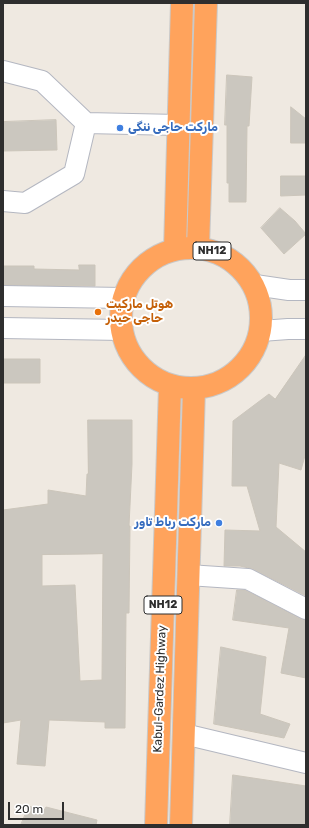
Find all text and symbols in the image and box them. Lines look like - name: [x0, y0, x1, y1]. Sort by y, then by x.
- place label: مارکت حاجی ننگی: [128, 121, 218, 135]
- marker: مارکت حاجی ننگی: [115, 123, 125, 133]
- road number: NH12: [193, 242, 231, 260]
- place label: هوتل مارکیت حاجی حیدر: [106, 298, 173, 326]
- marker: هوتل مارکیت حاجی حیدر: [93, 307, 103, 317]
- place label: مارکت رباط تاور: [135, 516, 211, 530]
- marker: مارکت رباط تاور: [214, 518, 224, 528]
- road number: NH12: [144, 596, 182, 614]
- street label: Kabul-Gardez Highway: [151, 625, 169, 753]
- scale bar: [10, 794, 66, 820]
- text: 20 m: [15, 802, 43, 816]

